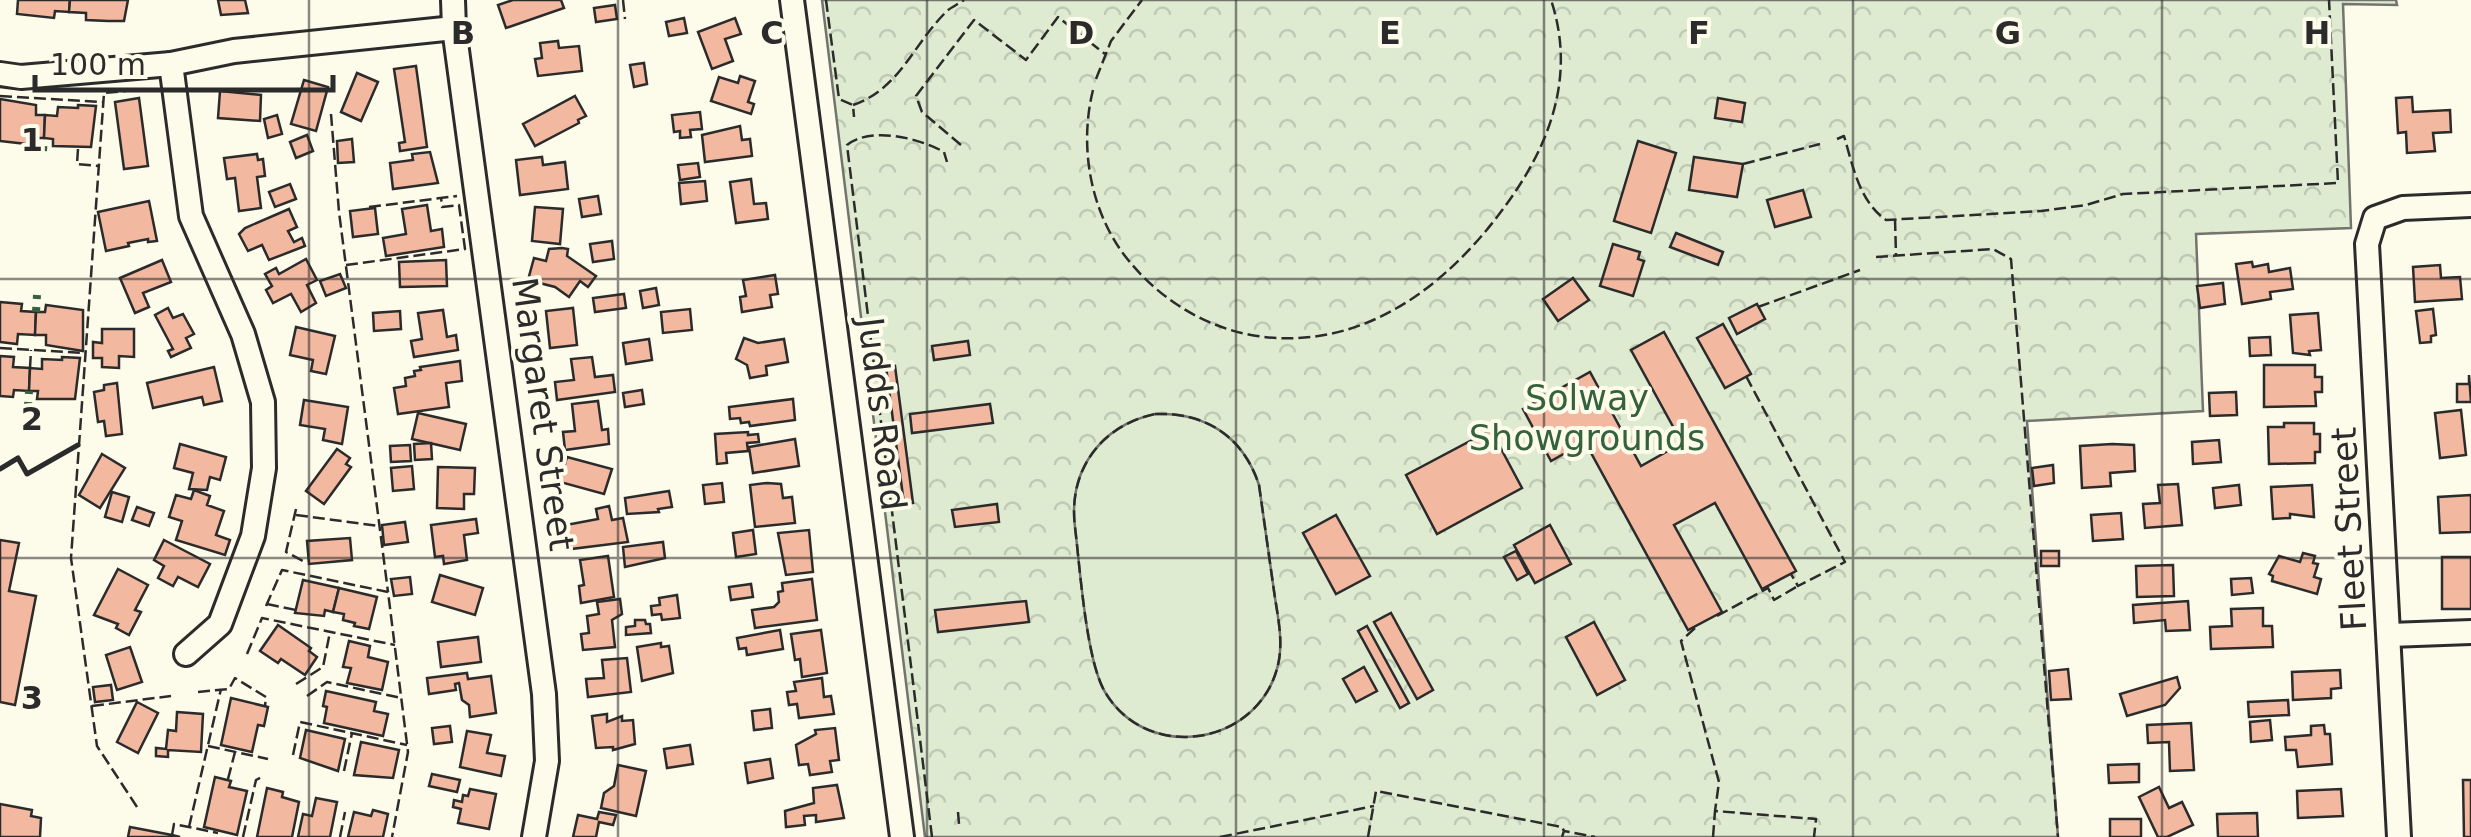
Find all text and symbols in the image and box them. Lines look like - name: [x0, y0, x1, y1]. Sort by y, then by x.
- text: B: [451, 14, 475, 52]
- text: C: [760, 14, 784, 52]
- text: D: [1068, 14, 1094, 52]
- text: E: [1379, 14, 1401, 52]
- text: F: [1688, 14, 1710, 52]
- text: G: [1995, 14, 2021, 52]
- text: H: [2304, 14, 2330, 52]
- scale bar: [35, 30, 332, 92]
- text: 100 m: [50, 47, 146, 82]
- text: 1: [21, 121, 43, 159]
- street label: Margaret Street: [504, 275, 582, 553]
- street label: Judds Road: [850, 313, 914, 513]
- park label: Solway Showgrounds: [1469, 378, 1705, 458]
- text: 2: [21, 400, 43, 438]
- street label: Fleet Street: [2324, 426, 2374, 632]
- text: 3: [21, 679, 43, 717]

